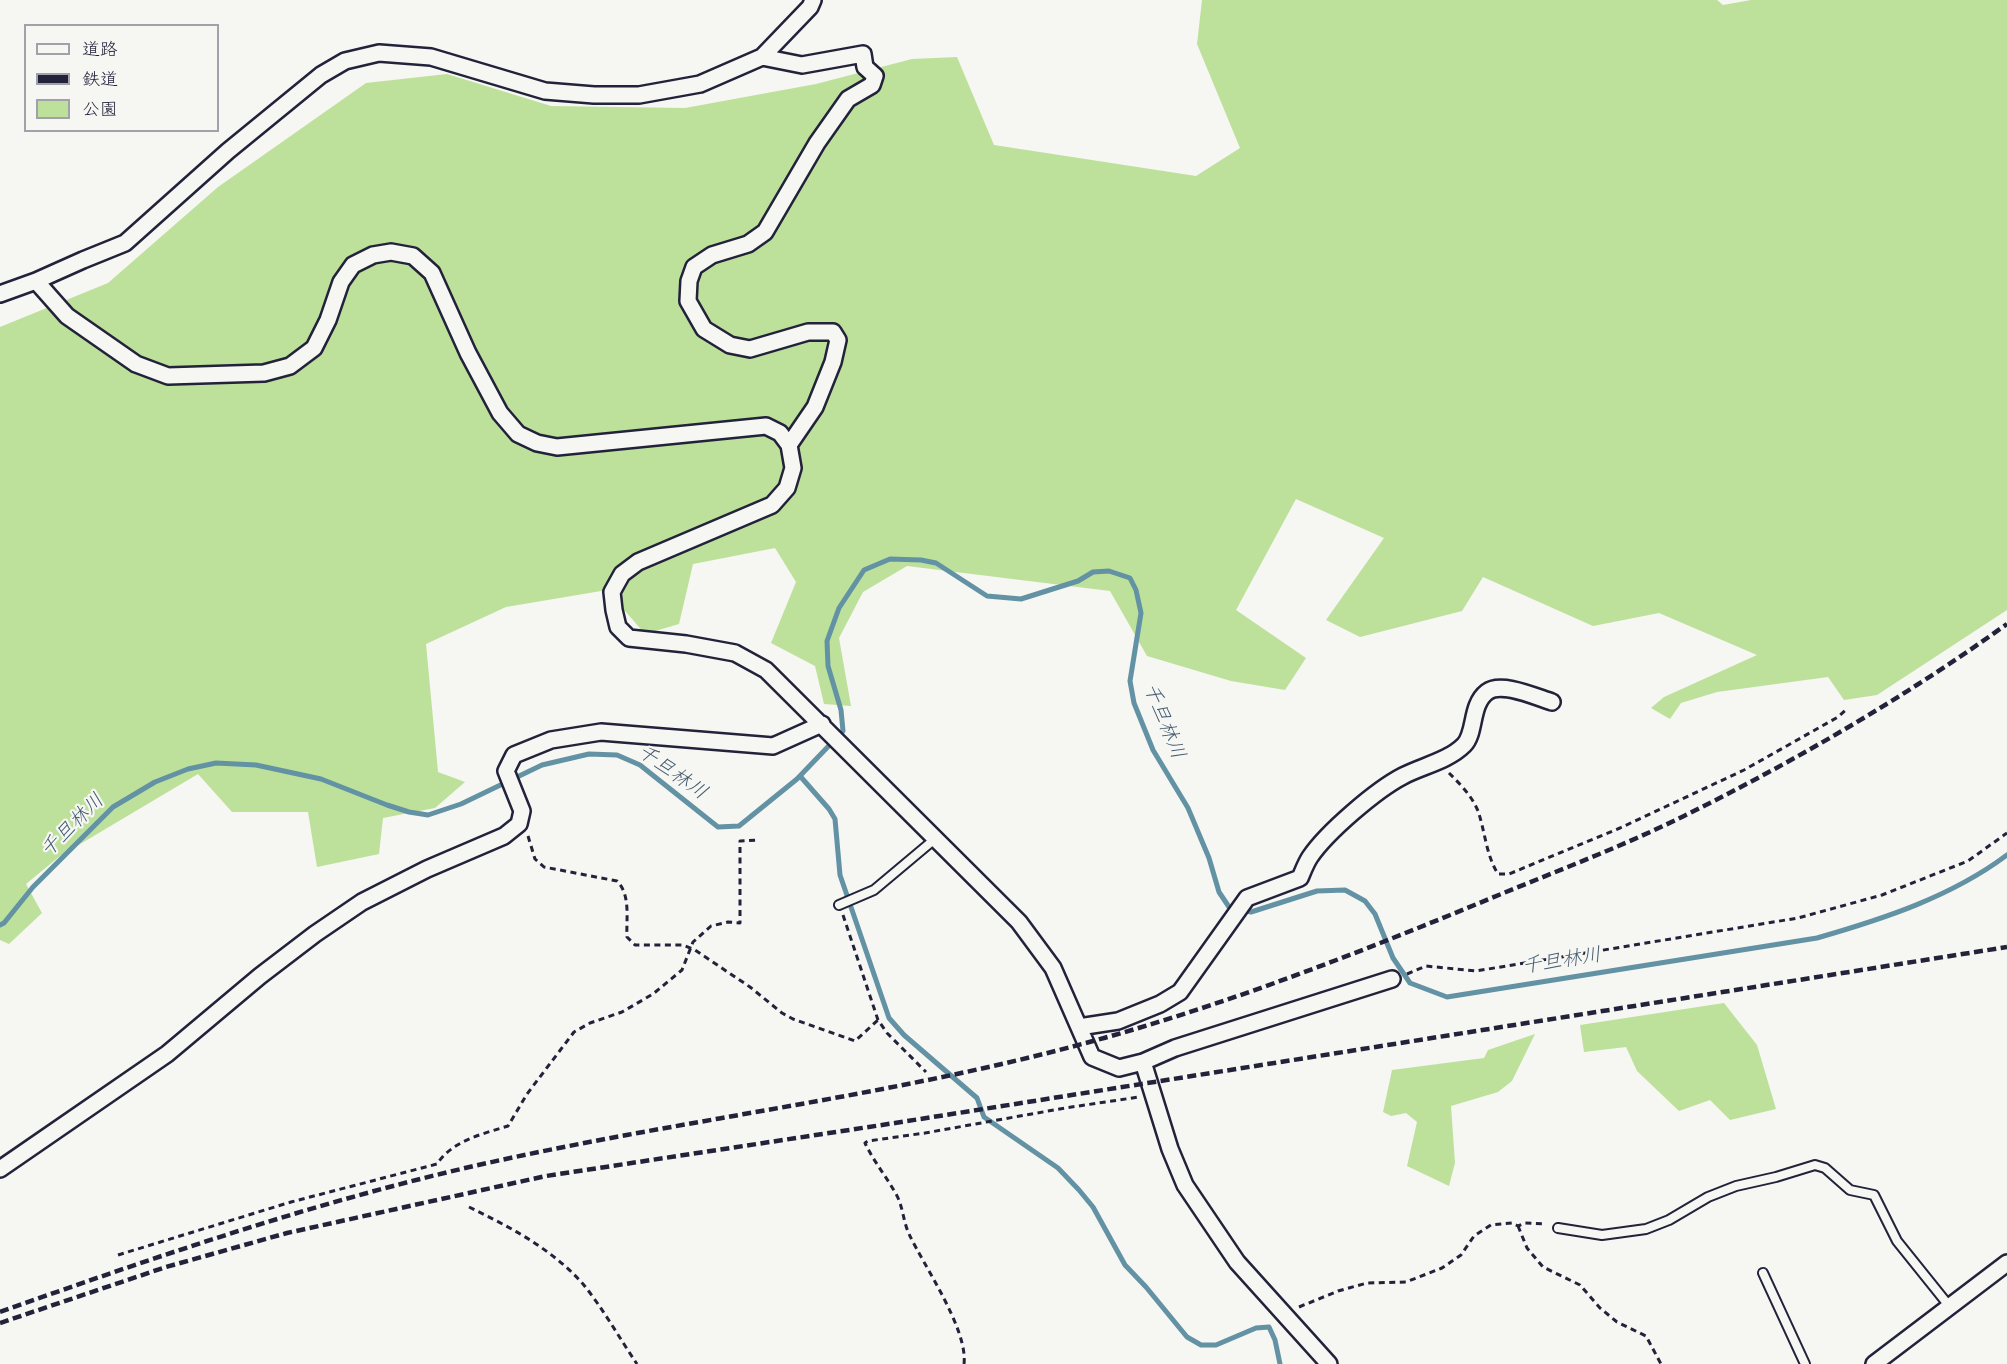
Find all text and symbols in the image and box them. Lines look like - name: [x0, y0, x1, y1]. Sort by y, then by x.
- legend: [24, 24, 219, 132]
- text: 道路: [82, 36, 118, 65]
- text: 鉄道: [82, 66, 118, 95]
- text: 公園: [82, 96, 118, 125]
- water label: 千旦林川: [1136, 680, 1188, 764]
- water label: 千旦林川: [631, 741, 711, 807]
- water label: 千旦林川: [37, 790, 111, 864]
- water label: 千旦林川: [1521, 945, 1603, 981]

